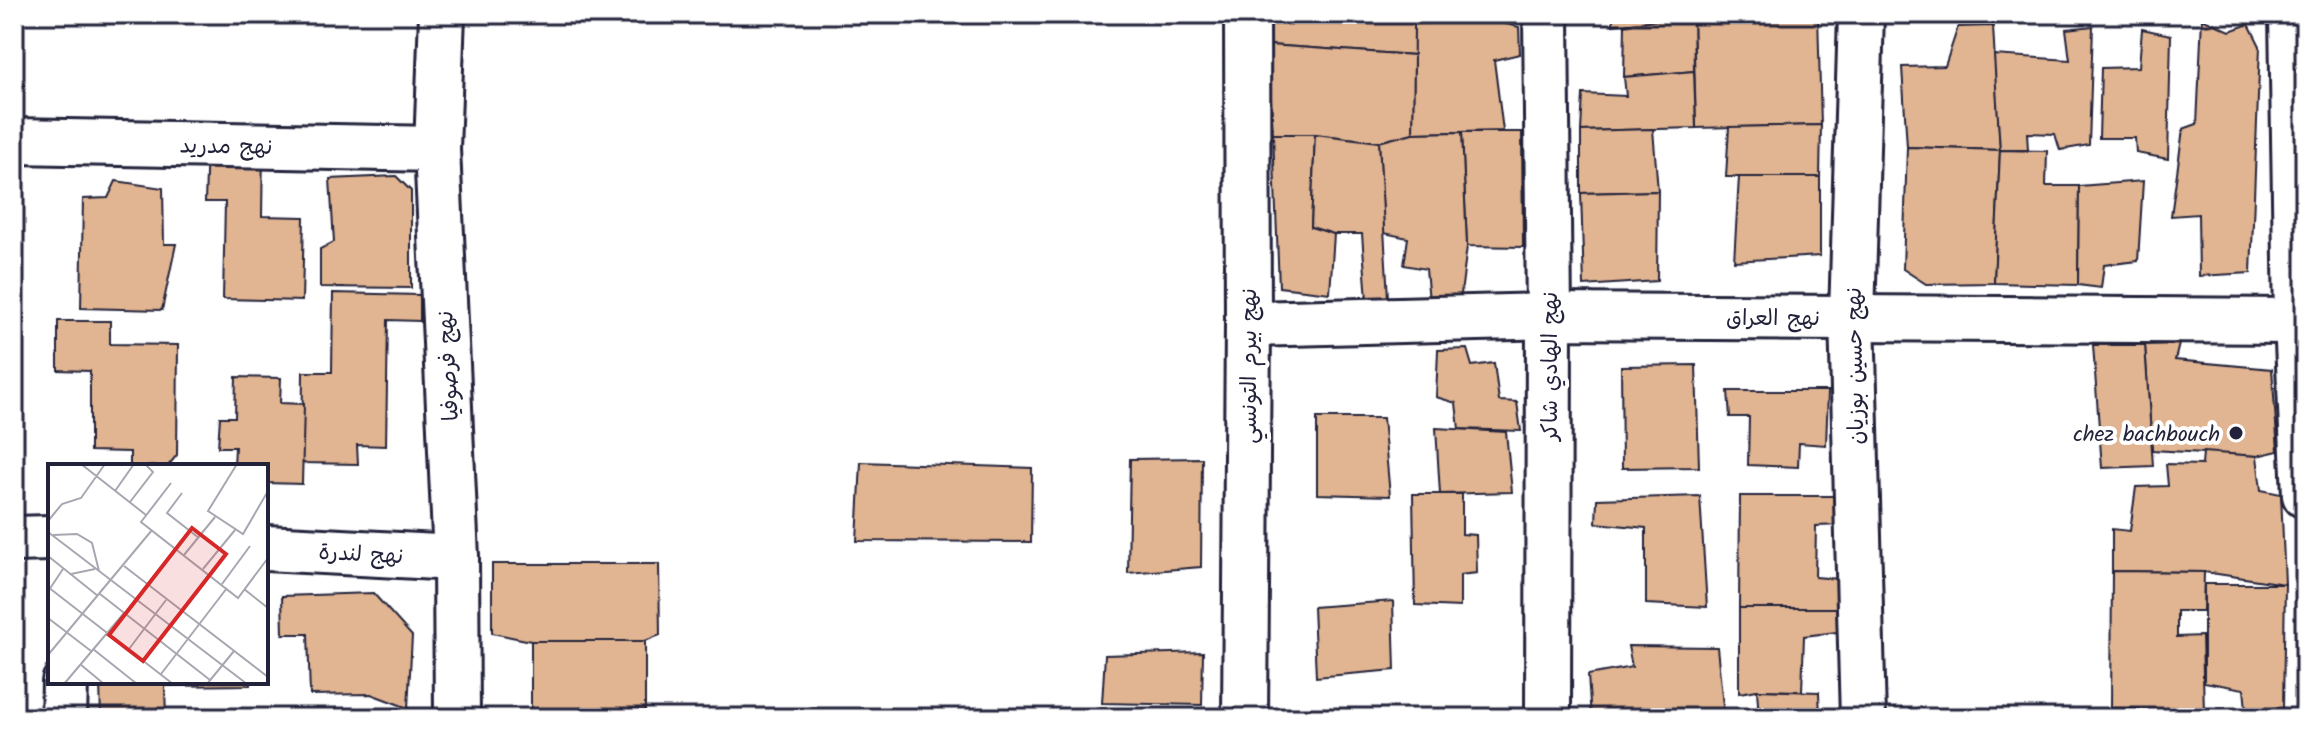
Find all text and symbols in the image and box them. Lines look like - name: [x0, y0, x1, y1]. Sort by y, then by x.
- street label: نهج مدريد: [179, 129, 273, 166]
- street label: نهج حسين بوزيان: [1838, 287, 1875, 445]
- street label: نهج بيرم التونسي: [1233, 288, 1268, 444]
- street label: نهج الهادي شاكر: [1534, 292, 1569, 442]
- street label: نهج العراق: [1726, 302, 1820, 337]
- street label: نهج فرصوفيا: [429, 310, 470, 422]
- place label: chez bachbouch: [2073, 418, 2220, 453]
- marker: chez bachbouch: [2227, 424, 2245, 442]
- inset map: [48, 464, 268, 684]
- street label: نهج لندرة: [318, 536, 404, 575]

